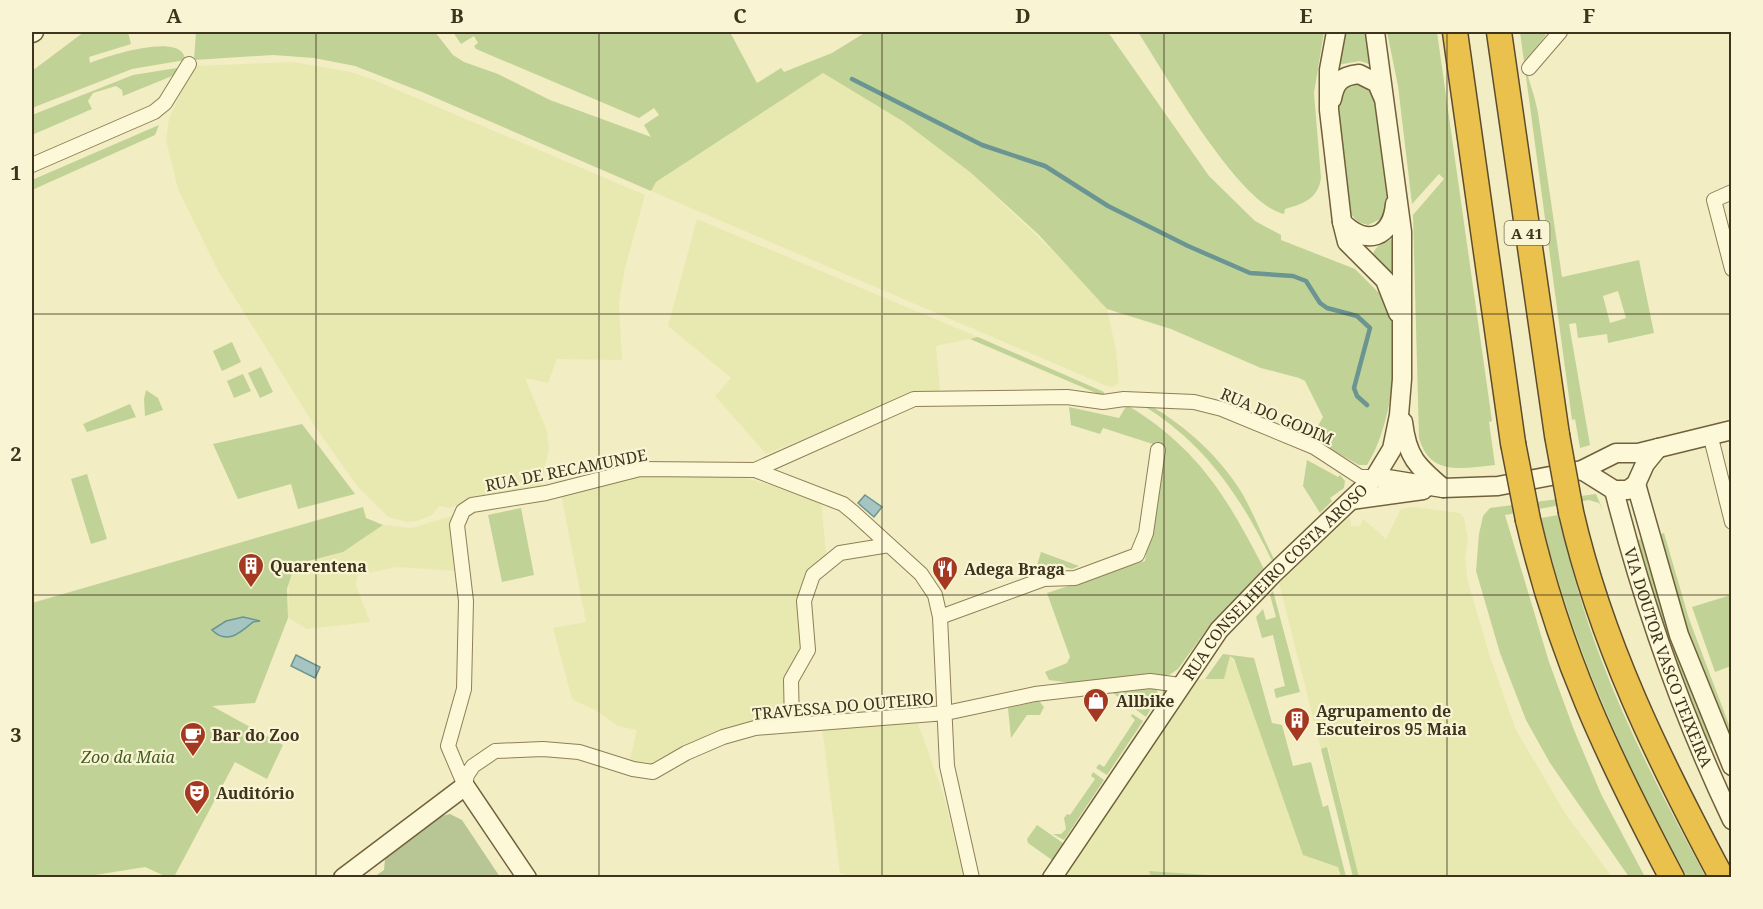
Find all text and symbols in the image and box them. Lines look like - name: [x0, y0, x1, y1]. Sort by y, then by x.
- text: A: [166, 2, 182, 29]
- text: B: [450, 2, 464, 29]
- text: C: [733, 2, 747, 29]
- text: D: [1015, 2, 1031, 29]
- text: E: [1299, 2, 1313, 29]
- text: F: [1583, 2, 1595, 29]
- text: 1: [10, 159, 22, 186]
- road number: A 41: [1504, 221, 1550, 245]
- street label: RUA DO GODIM: [1217, 382, 1337, 450]
- text: 2: [10, 440, 22, 467]
- street label: RUA DE RECAMUNDE: [483, 443, 649, 496]
- street label: RUA CONSELHEIRO COSTA AROSO: [1177, 479, 1372, 685]
- street label: VIA DOUTOR VASCO TEIXEIRA: [1619, 545, 1718, 771]
- building icon: Quarentena: [236, 551, 266, 589]
- restaurant icon: Adega Braga: [930, 554, 960, 592]
- place label: Quarentena: [270, 555, 367, 577]
- place label: Adega Braga: [964, 558, 1065, 580]
- shop icon: Allbike: [1081, 686, 1111, 724]
- street label: TRAVESSA DO OUTEIRO: [751, 687, 935, 725]
- place label: Allbike: [1116, 690, 1174, 712]
- place label: Agrupamento de Escuteiros 95 Maia: [1316, 700, 1467, 740]
- building icon: Agrupamento de Escuteiros 95 Maia: [1282, 705, 1312, 743]
- cafe icon: Bar do Zoo: [178, 720, 208, 758]
- text: 3: [10, 721, 22, 748]
- place label: Bar do Zoo: [212, 724, 300, 746]
- park label: Zoo da Maia: [80, 746, 175, 768]
- theatre icon: Auditório: [182, 778, 212, 816]
- place label: Auditório: [216, 782, 295, 804]

